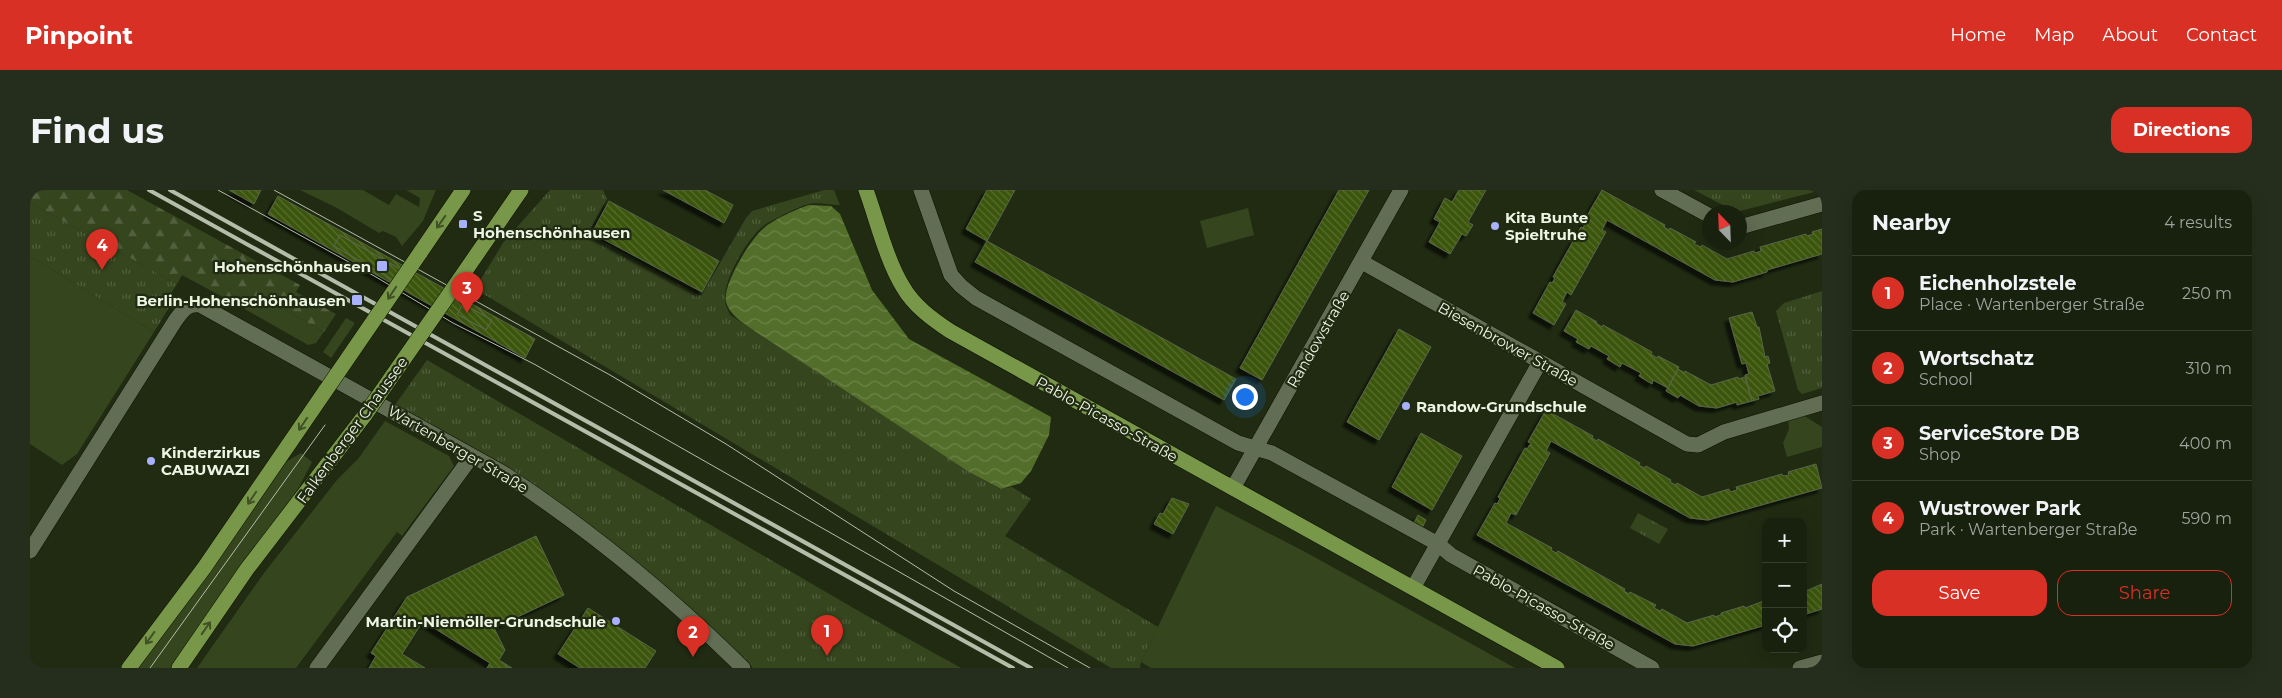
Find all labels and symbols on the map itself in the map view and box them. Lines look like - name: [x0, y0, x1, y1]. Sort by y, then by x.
- north arrow: [1702, 205, 1747, 250]
- place label: S Hohenschönhausen: [473, 206, 630, 242]
- place label: Kita Bunte Spieltruhe: [1505, 208, 1588, 244]
- one-way arrow: [436, 214, 446, 228]
- marker: S Hohenschönhausen: [457, 218, 469, 230]
- marker: Kita Bunte Spieltruhe: [1489, 220, 1501, 232]
- pin: 4: [86, 229, 118, 270]
- place label: Hohenschönhausen: [214, 257, 371, 276]
- marker: Hohenschönhausen: [375, 259, 389, 273]
- pin: 3: [451, 272, 483, 313]
- one-way arrow: [387, 286, 397, 300]
- street label: Randowstraße: [1283, 287, 1353, 391]
- place label: Berlin-Hohenschönhausen: [136, 291, 346, 310]
- marker: Berlin-Hohenschönhausen: [350, 293, 364, 307]
- street label: Biesenbrower Straße: [1435, 298, 1581, 390]
- street label: Falkenberger Chaussee: [292, 353, 412, 507]
- street label: Pablo-Picasso-Straße: [1033, 372, 1181, 466]
- your location: [1232, 384, 1258, 410]
- place label: Randow-Grundschule: [1416, 397, 1587, 416]
- marker: Randow-Grundschule: [1400, 400, 1412, 412]
- street label: Wartenberger Straße: [384, 401, 532, 497]
- one-way arrow: [298, 417, 308, 431]
- place label: Kinderzirkus CABUWAZI: [161, 443, 260, 479]
- marker: Kinderzirkus CABUWAZI: [145, 455, 157, 467]
- one-way arrow: [247, 491, 257, 505]
- street label: Pablo-Picasso-Straße: [1470, 560, 1618, 654]
- place label: Martin-Niemöller-Grundschule: [366, 612, 606, 631]
- marker: Martin-Niemöller-Grundschule: [610, 615, 622, 627]
- pin: 1: [811, 615, 843, 656]
- pin: 2: [677, 616, 709, 657]
- one-way arrow: [201, 621, 212, 635]
- one-way arrow: [145, 631, 155, 645]

